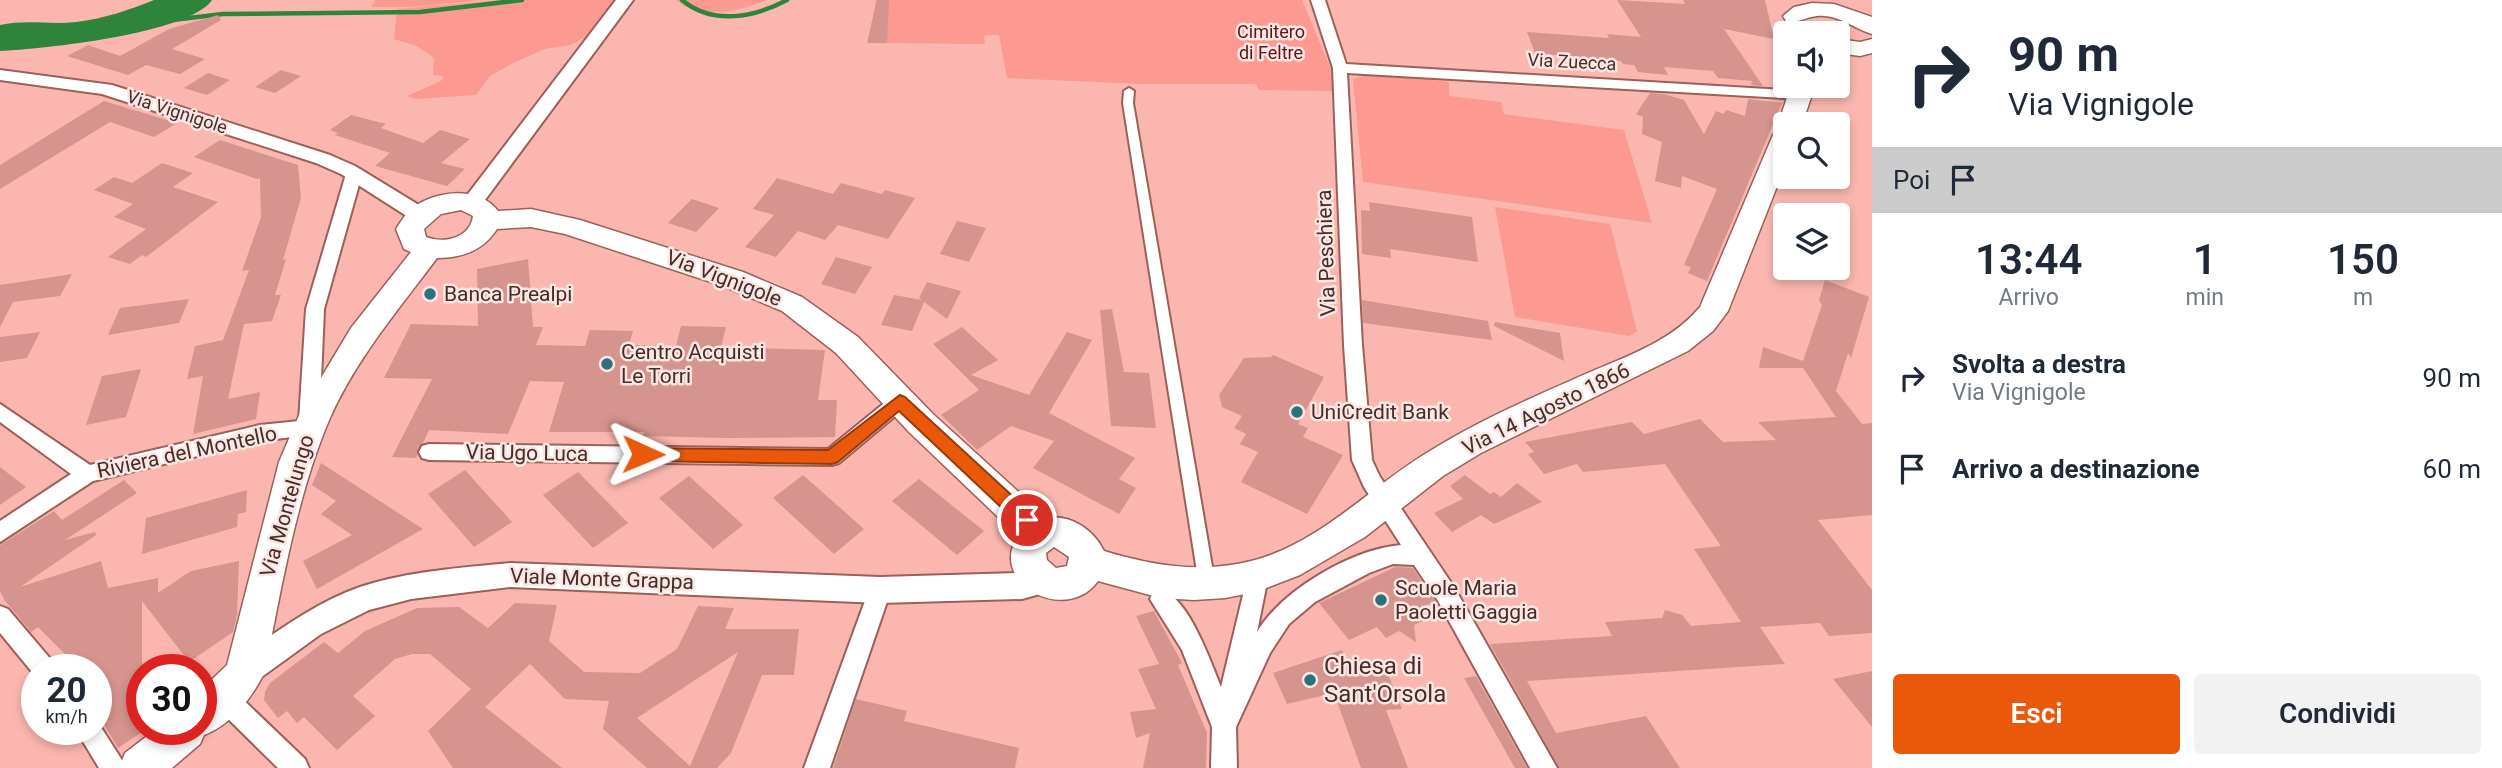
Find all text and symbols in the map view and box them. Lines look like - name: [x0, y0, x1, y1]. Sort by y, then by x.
- park label: Cimitero di Feltre: [1237, 21, 1305, 63]
- map controls: [1773, 21, 1850, 280]
- button: sound: [1773, 21, 1850, 98]
- text: 90 m: [2008, 26, 2119, 83]
- icon: right: [1893, 28, 1984, 119]
- street label: Via Zuecca: [1527, 49, 1617, 74]
- street label: Via Vignigole: [124, 85, 230, 138]
- text: Via Vignigole: [2008, 85, 2194, 123]
- button: search: [1773, 112, 1850, 189]
- icon: arrive: [1944, 161, 1982, 199]
- text: Poi: [1893, 165, 1930, 195]
- street label: Via Peschiera: [1312, 189, 1340, 317]
- button: layers: [1773, 203, 1850, 280]
- text: 13:44: [1975, 235, 2082, 284]
- text: 1: [2193, 235, 2217, 284]
- text: 150: [2327, 235, 2399, 284]
- street label: Via Vignigole: [663, 245, 785, 311]
- place label: Banca Prealpi: [444, 282, 572, 306]
- text: Arrivo: [1999, 284, 2059, 311]
- text: min: [2185, 284, 2224, 311]
- text: m: [2353, 284, 2373, 311]
- marker: Banca Prealpi: [422, 286, 438, 302]
- place label: Centro Acquisti Le Torri: [621, 340, 765, 388]
- text: Svolta a destra: [1952, 349, 2126, 379]
- marker: Centro Acquisti Le Torri: [599, 356, 615, 372]
- street label: Via 14 Agosto 1866: [1458, 358, 1634, 460]
- icon: right: [1893, 359, 1931, 397]
- text: 90 m: [2423, 363, 2481, 393]
- text: Via Vignigole: [1952, 379, 2086, 406]
- place label: UniCredit Bank: [1311, 400, 1449, 424]
- marker: UniCredit Bank: [1289, 404, 1305, 420]
- position arrow: [606, 417, 680, 491]
- street label: Riviera del Montello: [95, 421, 279, 483]
- street label: Via Montelungo: [255, 432, 319, 580]
- street label: Via Ugo Luca: [466, 440, 588, 466]
- icon: arrive: [1893, 450, 1931, 488]
- text: Arrivo a destinazione: [1952, 454, 2199, 484]
- text: 60 m: [2423, 454, 2481, 484]
- pin: [997, 490, 1057, 550]
- icon: arrive: [1008, 501, 1046, 539]
- street label: Viale Monte Grappa: [510, 564, 694, 594]
- place label: Scuole Maria Paoletti Gaggia: [1395, 576, 1538, 624]
- marker: Scuole Maria Paoletti Gaggia: [1373, 592, 1389, 608]
- place label: Chiesa di Sant'Orsola: [1324, 652, 1446, 708]
- speed limit sign: 30: [126, 654, 217, 745]
- text: 20: [46, 670, 87, 711]
- marker: Chiesa di Sant'Orsola: [1302, 672, 1318, 688]
- button: Esci: [1893, 674, 2180, 754]
- button: Condividi: [2194, 674, 2481, 754]
- text: km/h: [45, 706, 88, 727]

